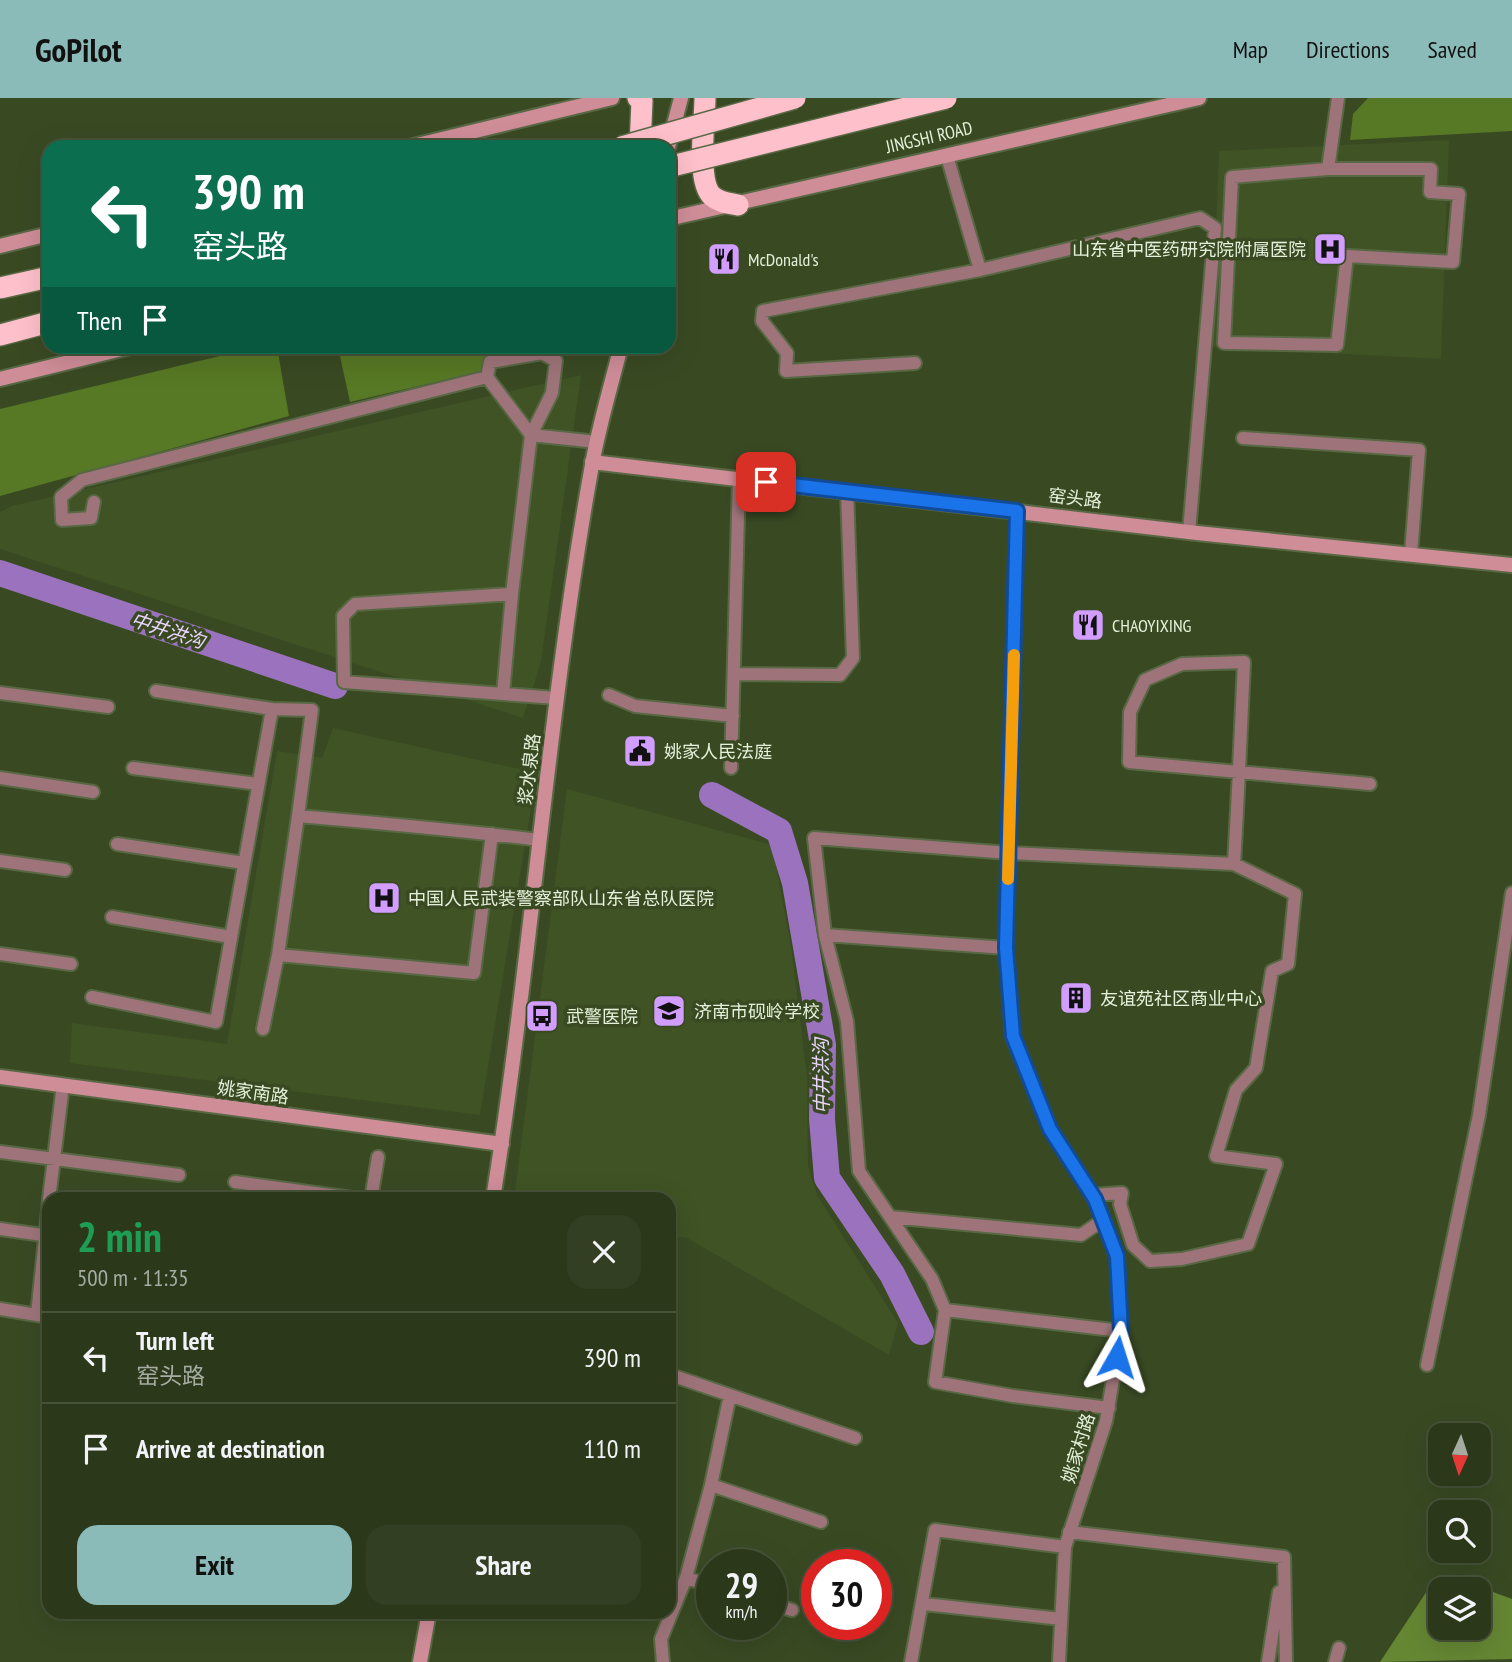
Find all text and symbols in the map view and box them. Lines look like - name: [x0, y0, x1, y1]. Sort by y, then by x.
- text: GoPilot: [35, 28, 122, 71]
- text: Map: [1233, 34, 1268, 65]
- text: Directions: [1306, 34, 1390, 65]
- text: Saved: [1428, 34, 1477, 65]
- street label: JINGSHI ROAD: [883, 116, 974, 158]
- text: 390 m: [192, 159, 305, 223]
- icon: left: [77, 168, 168, 259]
- text: 窑头路: [192, 225, 288, 267]
- hospital icon: 山东省中医药研究院附属医院: [1311, 230, 1349, 268]
- place label: 山东省中医药研究院附属医院: [1072, 238, 1306, 261]
- restaurant icon: McDonald's: [705, 240, 743, 278]
- place label: McDonald's: [748, 248, 819, 271]
- icon: arrive: [136, 301, 174, 339]
- text: Then: [77, 304, 122, 337]
- pin: [736, 452, 796, 512]
- icon: arrive: [747, 463, 785, 501]
- street label: 窑头路: [1047, 483, 1103, 513]
- restaurant icon: CHAOYIXING: [1069, 606, 1107, 644]
- water label: 中井洪沟: [128, 607, 210, 654]
- place label: CHAOYIXING: [1112, 614, 1192, 637]
- street label: 浆水泉路: [513, 732, 545, 806]
- public building icon: 姚家人民法庭: [621, 732, 659, 770]
- place label: 姚家人民法庭: [664, 740, 772, 763]
- hospital icon: 中国人民武装警察部队山东省总队医院: [365, 879, 403, 917]
- place label: 中国人民武装警察部队山东省总队医院: [408, 887, 714, 910]
- building icon: 友谊苑社区商业中心: [1057, 979, 1095, 1017]
- place label: 友谊苑社区商业中心: [1100, 987, 1262, 1010]
- school or university icon: 济南市砚岭学校: [650, 992, 688, 1030]
- bus stop icon: 武警医院: [523, 997, 561, 1035]
- place label: 济南市砚岭学校: [694, 1000, 820, 1023]
- place label: 武警医院: [566, 1005, 638, 1028]
- water label: 中井洪沟: [808, 1036, 834, 1114]
- street label: 姚家南路: [216, 1076, 290, 1108]
- text: 2 min: [77, 1209, 162, 1264]
- button: close: [567, 1215, 641, 1289]
- text: 500 m · 11:35: [77, 1263, 189, 1292]
- position arrow: [1080, 1320, 1154, 1394]
- text: Turn left: [136, 1324, 214, 1357]
- icon: left: [77, 1339, 115, 1377]
- text: 390 m: [583, 1341, 641, 1374]
- text: 窑头路: [136, 1361, 205, 1390]
- street label: 姚家村路: [1056, 1410, 1100, 1486]
- north arrow: [1428, 1423, 1491, 1486]
- map controls: [1428, 1423, 1491, 1640]
- icon: arrive: [77, 1430, 115, 1468]
- text: Arrive at destination: [136, 1432, 325, 1465]
- text: 110 m: [583, 1432, 641, 1465]
- button: search: [1428, 1500, 1491, 1563]
- button: Exit: [77, 1525, 352, 1605]
- button: Share: [366, 1525, 641, 1605]
- speed limit sign: 30: [801, 1549, 892, 1640]
- text: 29: [725, 1562, 758, 1608]
- button: layers: [1428, 1577, 1491, 1640]
- text: km/h: [726, 1600, 757, 1623]

